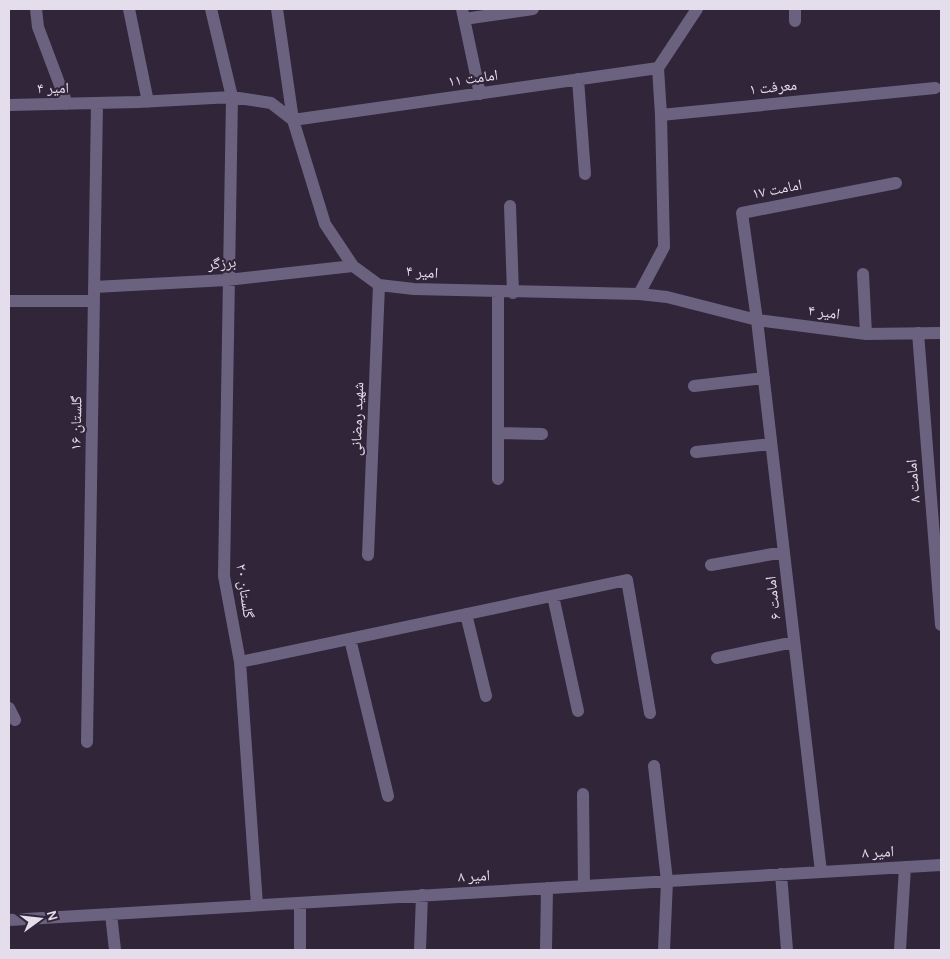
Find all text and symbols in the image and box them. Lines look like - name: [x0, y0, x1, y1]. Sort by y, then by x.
- street label: امامت ۱۱: [447, 66, 499, 90]
- street label: معرفت ۱: [748, 76, 798, 98]
- street label: امیر ۴: [37, 79, 69, 97]
- street label: امامت ۱۷: [751, 175, 803, 203]
- street label: برزگر: [206, 253, 237, 273]
- street label: امیر ۴: [405, 262, 439, 282]
- street label: امیر ۴: [807, 301, 841, 323]
- street label: شهید رمضانی: [347, 381, 368, 456]
- street label: گلستان ۱۶: [67, 395, 86, 451]
- street label: امامت ۸: [902, 458, 924, 504]
- street label: گلستان ۲۰: [231, 563, 258, 620]
- street label: امامت ۶: [761, 575, 785, 621]
- street label: امیر ۸: [861, 842, 895, 862]
- street label: امیر ۸: [457, 866, 491, 886]
- north arrow: [15, 894, 65, 944]
- text: N: [43, 909, 62, 923]

